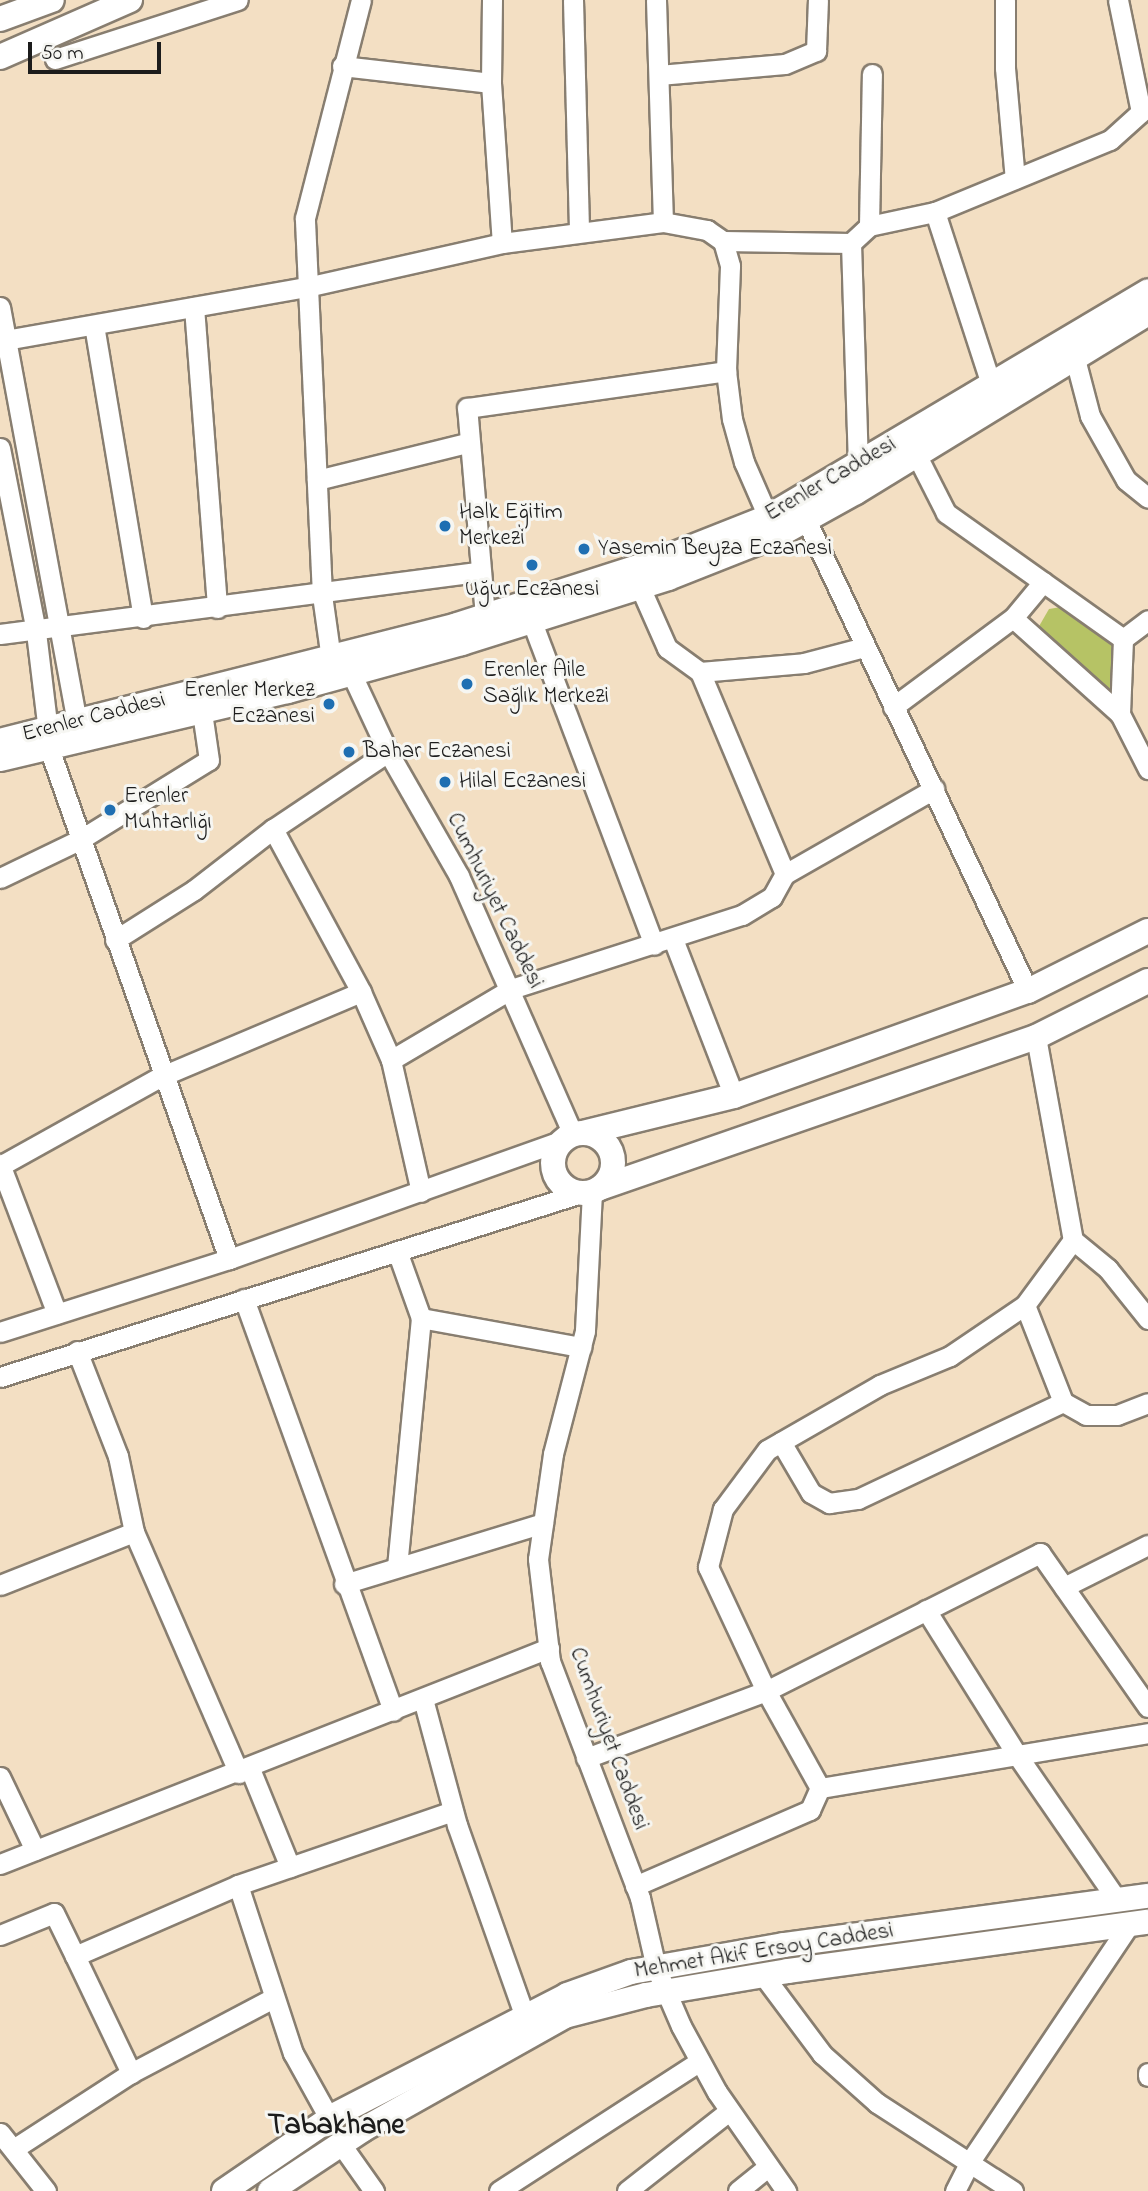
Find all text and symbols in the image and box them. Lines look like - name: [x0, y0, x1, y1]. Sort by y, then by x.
- scale bar: [32, 28, 164, 72]
- text: 50 m: [41, 39, 84, 69]
- street label: Erenler Caddesi: [761, 431, 901, 529]
- place label: Halk Eğitim Merkezi: [459, 499, 563, 553]
- marker: Halk Eğitim Merkezi: [437, 518, 453, 534]
- place label: Yasemin Beyza Eczanesi: [598, 535, 832, 563]
- marker: Yasemin Beyza Eczanesi: [576, 541, 592, 557]
- marker: Uğur Eczanesi: [524, 557, 540, 573]
- place label: Uğur Eczanesi: [465, 576, 599, 604]
- place label: Erenler Aile Sağlık Merkezi: [483, 657, 609, 711]
- marker: Erenler Aile Sağlık Merkezi: [457, 674, 477, 694]
- place label: Erenler Merkez Eczanesi: [184, 677, 315, 731]
- street label: Erenler Caddesi: [19, 687, 169, 749]
- marker: Erenler Merkez Eczanesi: [321, 696, 337, 712]
- place label: Bahar Eczanesi: [363, 738, 511, 766]
- marker: Bahar Eczanesi: [341, 744, 357, 760]
- place label: Hilal Eczanesi: [459, 768, 586, 796]
- marker: Hilal Eczanesi: [437, 774, 453, 790]
- place label: Erenler Muhtarlığı: [124, 783, 212, 837]
- marker: Erenler Muhtarlığı: [102, 802, 118, 818]
- street label: Cumhuriyet Caddesi: [439, 808, 549, 994]
- street label: Cumhuriyet Caddesi: [562, 1644, 654, 1834]
- street label: Mehmet Akif Ersoy Caddesi: [632, 1918, 896, 1986]
- district label: Tabakhane: [267, 2108, 405, 2144]

